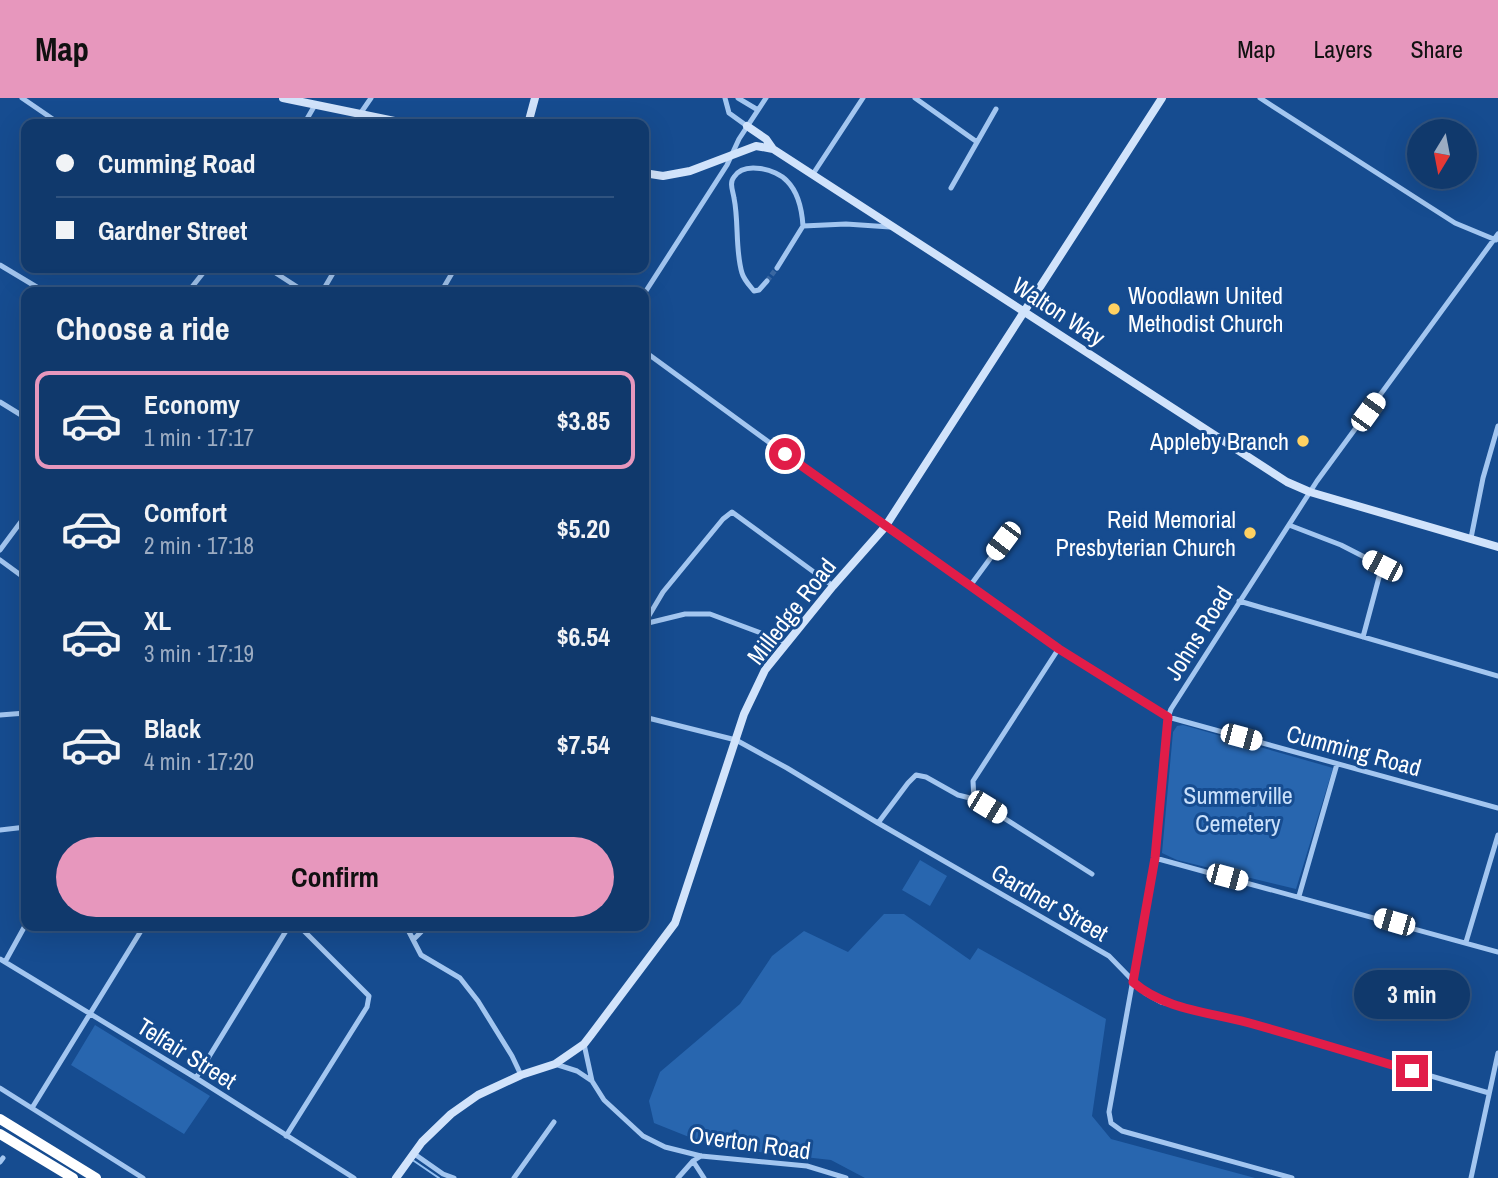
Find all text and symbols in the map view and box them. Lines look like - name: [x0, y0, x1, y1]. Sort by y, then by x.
- text: Map: [35, 27, 89, 71]
- text: Map: [1237, 33, 1275, 65]
- text: Layers: [1313, 33, 1372, 65]
- text: Share: [1410, 33, 1463, 65]
- north arrow: [1407, 119, 1477, 189]
- map controls: [1407, 119, 1477, 189]
- text: Cumming Road: [98, 146, 256, 181]
- text: Gardner Street: [98, 213, 247, 248]
- street label: Walton Way: [1006, 269, 1112, 353]
- place label: Woodlawn United Methodist Church: [1128, 279, 1283, 339]
- marker: Woodlawn United Methodist Church: [1106, 301, 1122, 317]
- text: Choose a ride: [56, 307, 230, 350]
- text: Economy: [144, 387, 240, 422]
- icon: car: [60, 389, 123, 452]
- car: [1348, 389, 1389, 435]
- text: $3.85: [557, 403, 610, 438]
- text: 1 min · 17:17: [144, 422, 254, 453]
- place label: Appleby Branch: [1149, 425, 1289, 457]
- marker: Appleby Branch: [1295, 433, 1311, 449]
- route start: [769, 438, 801, 470]
- text: Comfort: [144, 495, 227, 530]
- icon: car: [60, 497, 123, 560]
- place label: Reid Memorial Presbyterian Church: [1056, 503, 1236, 563]
- text: $5.20: [557, 511, 610, 546]
- car: [982, 518, 1025, 564]
- marker: Reid Memorial Presbyterian Church: [1242, 525, 1258, 541]
- text: 2 min · 17:18: [144, 530, 254, 561]
- car: [1359, 547, 1406, 585]
- street label: Milledge Road: [739, 551, 843, 671]
- street label: Johns Road: [1157, 580, 1239, 686]
- text: XL: [144, 603, 171, 638]
- icon: car: [60, 605, 123, 668]
- text: $6.54: [557, 619, 610, 654]
- text: 3 min · 17:19: [144, 638, 254, 669]
- text: Black: [144, 711, 201, 746]
- icon: car: [60, 713, 123, 776]
- street label: Cumming Road: [1283, 717, 1425, 783]
- car: [1218, 721, 1265, 753]
- text: $7.54: [557, 727, 610, 762]
- text: 4 min · 17:20: [144, 746, 254, 777]
- park label: Summerville Cemetery: [1183, 779, 1293, 839]
- car: [964, 787, 1011, 827]
- button: Confirm: [56, 837, 614, 917]
- street label: Gardner Street: [986, 856, 1115, 949]
- car: [1204, 861, 1251, 893]
- car: [1371, 906, 1418, 938]
- callout: 3 min: [1354, 970, 1470, 1018]
- text: 3 min: [1387, 979, 1437, 1010]
- street label: Telfair Street: [131, 1010, 243, 1096]
- route end: [1396, 1055, 1428, 1087]
- street label: Overton Road: [687, 1118, 813, 1166]

